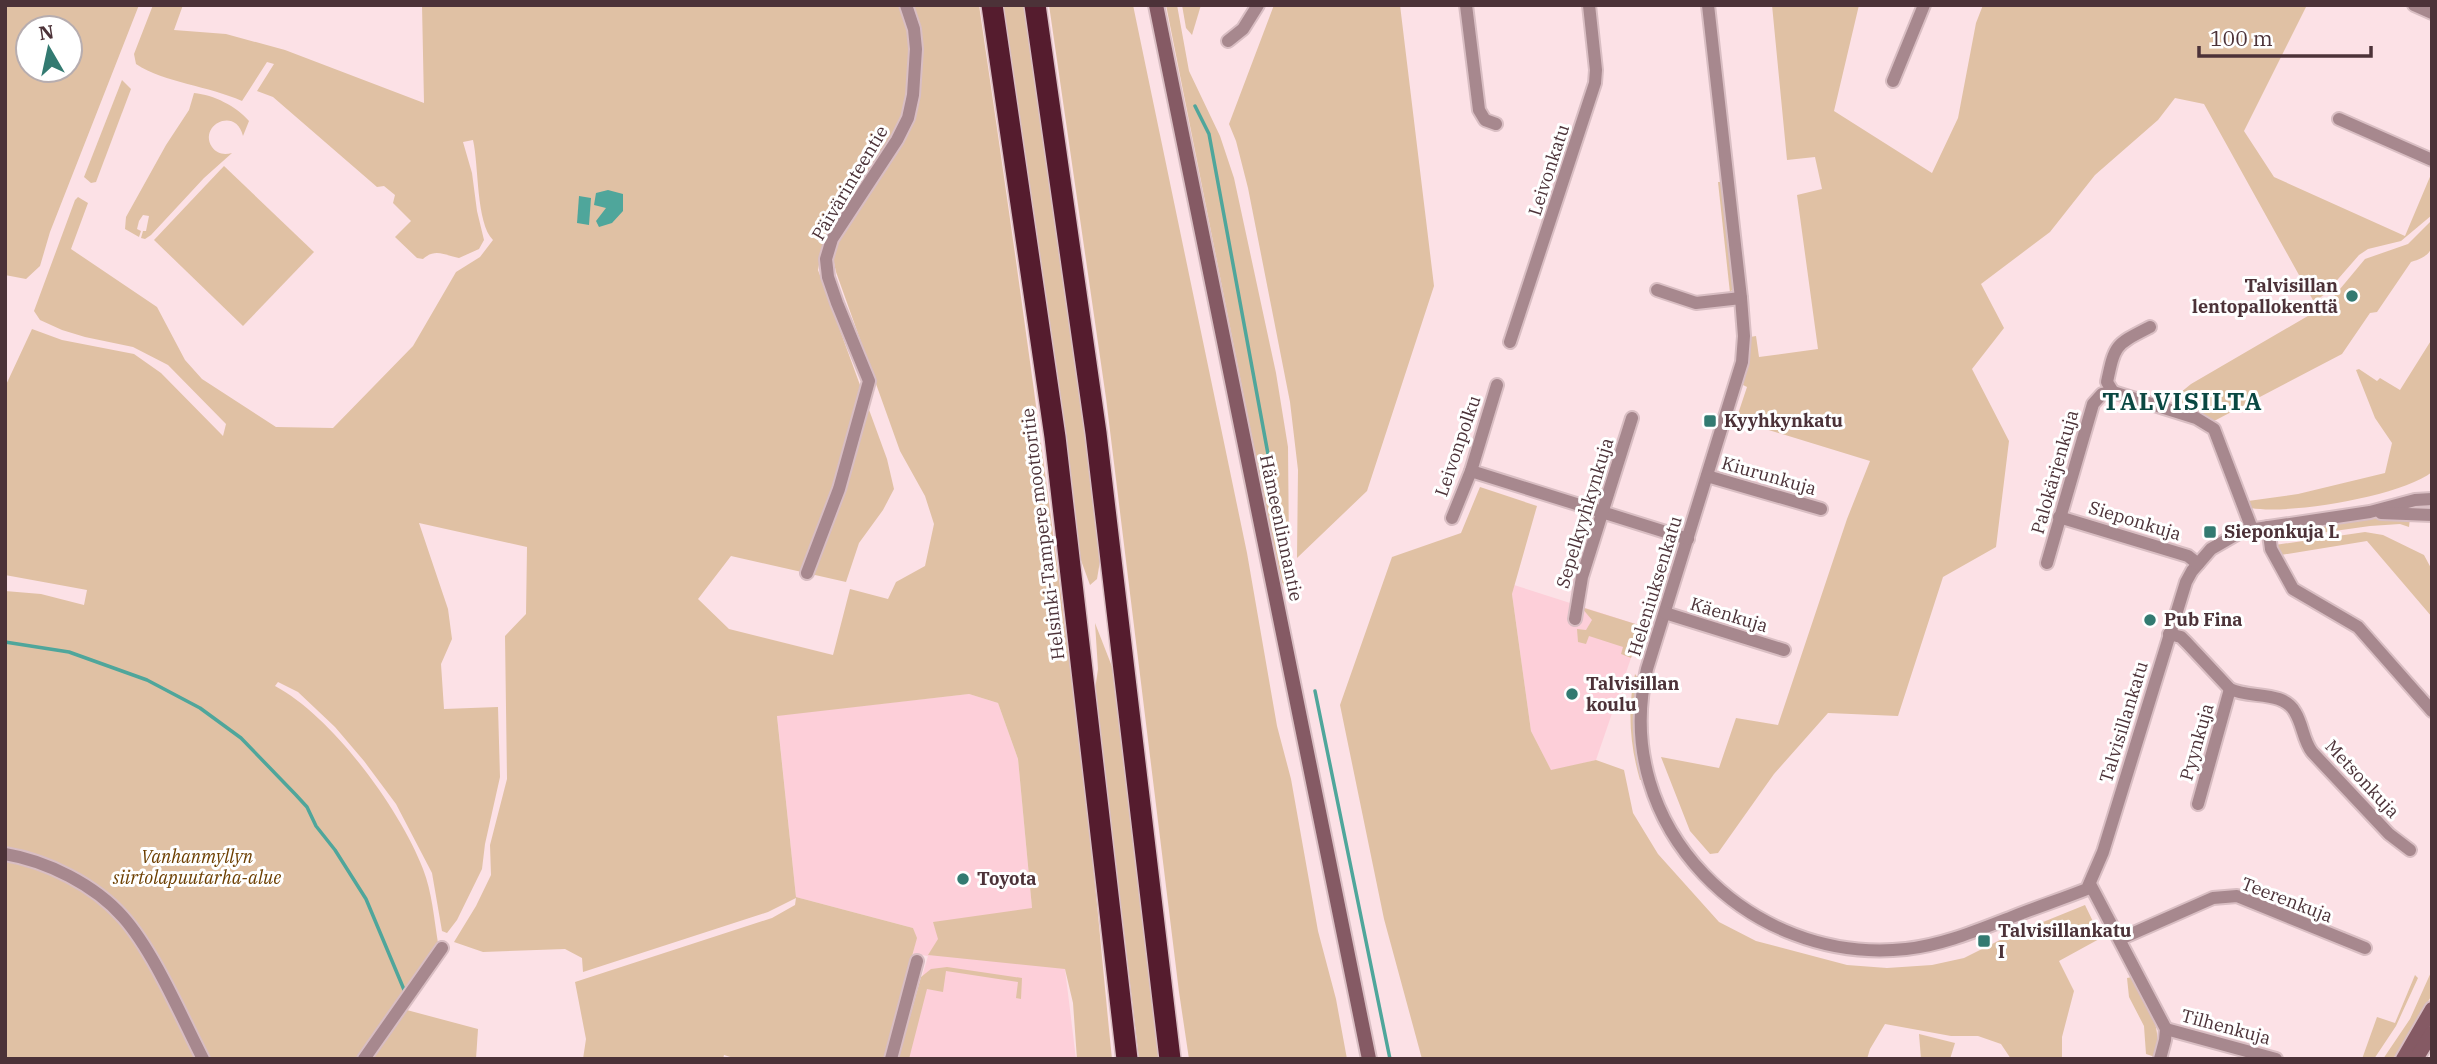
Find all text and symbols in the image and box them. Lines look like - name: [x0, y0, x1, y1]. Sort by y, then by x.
- north arrow: [14, 14, 84, 84]
- scale bar: [2199, 14, 2370, 58]
- text: N: [37, 19, 56, 45]
- text: 100 m: [2210, 24, 2273, 52]
- street label: Päivärinteentie: [806, 121, 893, 244]
- street label: Leivonkatu: [1523, 121, 1574, 218]
- place label: Talvisillan lentopallokenttä: [2192, 274, 2338, 318]
- marker: Talvisillan lentopallokenttä: [2344, 288, 2360, 304]
- district label: TALVISILTA: [2102, 385, 2264, 417]
- street label: Leivonpolku: [1430, 392, 1486, 499]
- street label: Helsinki-Tampere moottoritie: [1016, 407, 1069, 661]
- street label: Palokärjenkuja: [2026, 407, 2083, 537]
- place label: Kyyhkynkatu: [1724, 409, 1843, 432]
- marker: Kyyhkynkatu: [1702, 413, 1718, 429]
- street label: Sepelkyyhkynkuja: [1551, 435, 1618, 591]
- street label: Kiurunkuja: [1719, 451, 1819, 500]
- street label: Hämeenlinnantie: [1255, 453, 1308, 603]
- street label: Sieponkuja: [2086, 496, 2184, 546]
- street label: Heleniuksenkatu: [1622, 513, 1687, 659]
- place label: Sieponkuja L: [2224, 520, 2340, 543]
- marker: Sieponkuja L: [2202, 524, 2218, 540]
- street label: Käenkuja: [1687, 592, 1771, 637]
- place label: Pub Fina: [2164, 608, 2243, 631]
- marker: Pub Fina: [2142, 612, 2158, 628]
- street label: Talvisillankatu: [2094, 658, 2153, 785]
- place label: Talvisillan koulu: [1586, 672, 1680, 716]
- marker: Talvisillan koulu: [1564, 686, 1580, 702]
- street label: Pyynkuja: [2175, 700, 2219, 783]
- street label: Metsonkuja: [2320, 735, 2405, 823]
- park label: Vanhanmyllyn siirtolapuutarha-alue: [113, 845, 281, 889]
- place label: Toyota: [977, 867, 1036, 890]
- marker: Toyota: [955, 871, 971, 887]
- street label: Teerenkuja: [2238, 872, 2336, 928]
- place label: Talvisillankatu I: [1998, 919, 2132, 963]
- marker: Talvisillankatu I: [1976, 933, 1992, 949]
- street label: Tilhenkuja: [2179, 1004, 2274, 1050]

